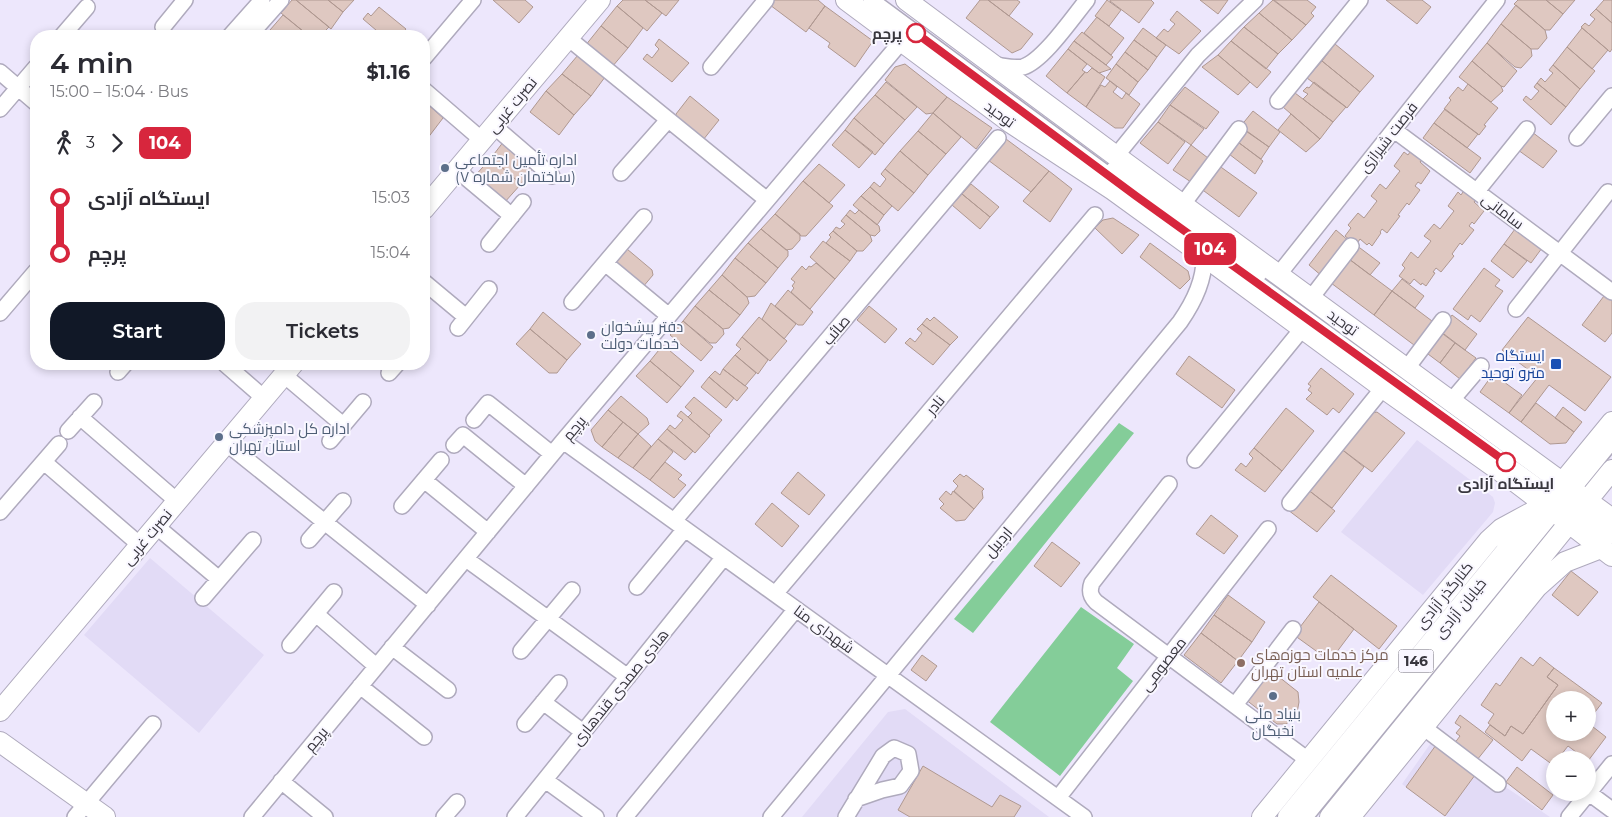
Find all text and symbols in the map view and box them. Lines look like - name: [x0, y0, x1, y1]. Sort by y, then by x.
- marker: پرچم: [906, 23, 926, 43]
- place label: پرچم: [872, 24, 903, 45]
- text: 4 min: [50, 46, 134, 80]
- text: $1.16: [366, 61, 410, 84]
- street label: نصرت غربی: [483, 73, 542, 137]
- text: 15:00 – 15:04 · Bus: [50, 82, 188, 101]
- street label: توحید: [981, 96, 1019, 132]
- street label: فرصت شیرازی: [1354, 98, 1422, 177]
- icon: walk: [50, 129, 78, 157]
- icon: forward: [103, 129, 131, 157]
- text: 104: [149, 132, 181, 154]
- text: 3: [86, 133, 95, 152]
- place label: اداره تأمین اجتماعی (ساختمان شماره ۷): [455, 150, 577, 187]
- marker: اداره تأمین اجتماعی (ساختمان شماره ۷): [439, 162, 451, 174]
- text: ایستگاه آزادی: [88, 187, 210, 210]
- text: 15:03: [372, 188, 410, 207]
- street label: سامانی: [1477, 189, 1528, 234]
- line badge: 104: [1181, 233, 1239, 265]
- text: 104: [1194, 238, 1226, 260]
- text: پرچم: [88, 242, 126, 265]
- text: 15:04: [371, 243, 410, 262]
- button: Start: [50, 302, 225, 360]
- button: Tickets: [235, 302, 410, 360]
- street label: توحید: [1324, 304, 1362, 340]
- street label: صائب: [818, 311, 854, 349]
- place label: دفتر پیشخوان خدمات دولت: [601, 317, 683, 353]
- marker: دفتر پیشخوان خدمات دولت: [585, 329, 597, 341]
- place label: ایستگاه مترو توحید: [1481, 346, 1545, 382]
- marker: ایستگاه مترو توحید: [1549, 357, 1563, 371]
- street label: نادر: [921, 391, 949, 419]
- street label: پرچم: [558, 412, 591, 445]
- place label: اداره کل دامپزشکی استان تهران: [229, 419, 350, 456]
- marker: اداره کل دامپزشکی استان تهران: [213, 431, 225, 443]
- marker: ایستگاه آزادی: [1496, 452, 1516, 472]
- place label: ایستگاه آزادی: [1458, 474, 1554, 493]
- street label: نصرت غربی: [118, 505, 177, 569]
- street label: اردبیل: [980, 523, 1017, 562]
- street label: کنارگذر آزادی: [1411, 558, 1478, 633]
- street label: خیابان آزادی: [1430, 574, 1491, 643]
- street label: شهدای منا: [789, 601, 858, 658]
- street label: هادی صمدی قندهاری: [567, 625, 674, 750]
- street label: معصومی: [1136, 633, 1191, 695]
- place label: مرکز خدمات حوزه‌های علمیه استان تهران: [1251, 645, 1389, 682]
- road number: 146: [1398, 649, 1434, 672]
- marker: مرکز خدمات حوزه‌های علمیه استان تهران: [1235, 657, 1247, 669]
- marker: بنیاد ملّی نخبگان: [1267, 690, 1279, 702]
- map controls: [1546, 691, 1596, 801]
- button: +: [1546, 691, 1596, 741]
- place label: بنیاد ملّی نخبگان: [1245, 704, 1301, 741]
- street label: پرچم: [300, 723, 333, 756]
- button: −: [1546, 751, 1596, 801]

